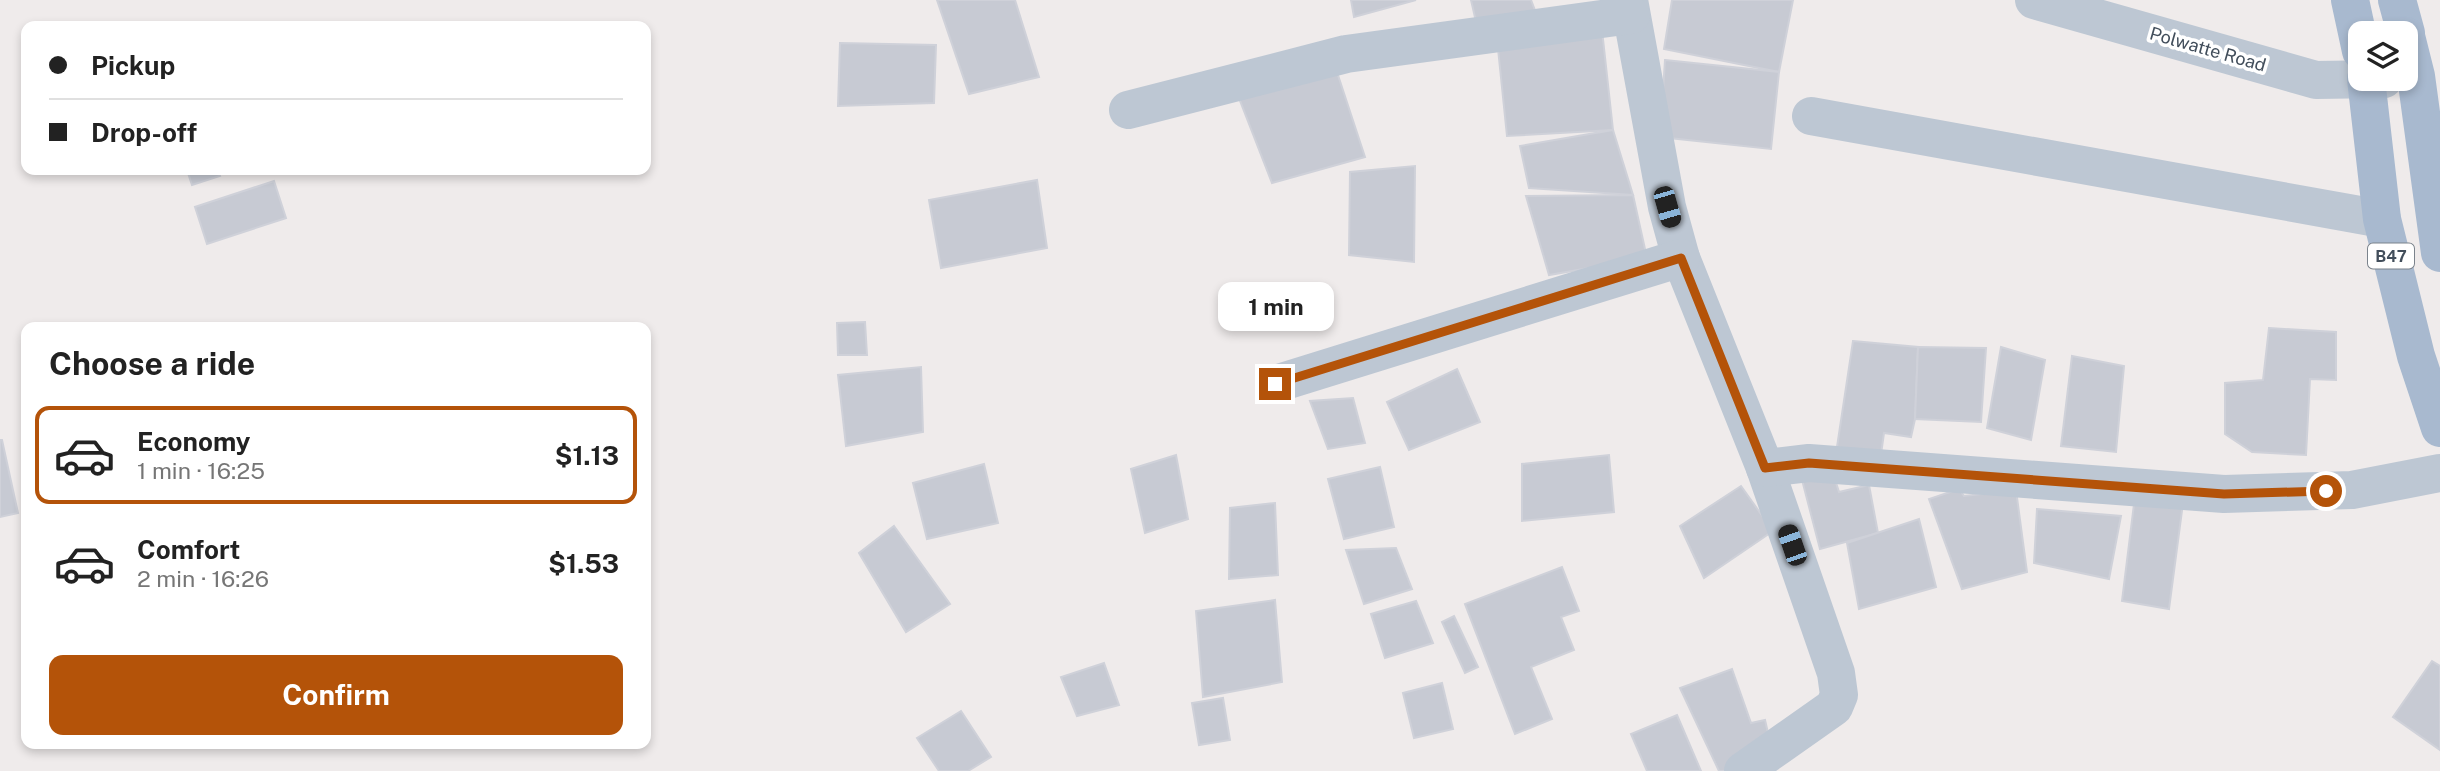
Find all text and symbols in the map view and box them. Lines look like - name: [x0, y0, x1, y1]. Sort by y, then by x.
- map controls: [2348, 21, 2418, 91]
- button: layers: [2348, 21, 2418, 91]
- street label: Polwatte Road: [2147, 22, 2269, 76]
- text: Pickup: [91, 50, 175, 81]
- text: Drop-off: [91, 117, 197, 148]
- car: [1652, 184, 1683, 230]
- road number: B47: [2368, 244, 2414, 268]
- callout: 1 min: [1217, 282, 1333, 332]
- text: 1 min: [1248, 293, 1304, 320]
- text: Choose a ride: [49, 345, 255, 382]
- route end: [1259, 368, 1291, 400]
- icon: car: [53, 424, 116, 487]
- text: Economy: [137, 426, 250, 457]
- text: $1.13: [555, 440, 619, 471]
- text: 1 min · 16:25: [137, 457, 265, 484]
- route start: [2310, 475, 2342, 507]
- car: [1776, 522, 1809, 568]
- icon: car: [53, 532, 116, 595]
- text: Comfort: [137, 534, 240, 565]
- text: $1.53: [548, 548, 619, 579]
- text: 2 min · 16:26: [137, 565, 269, 592]
- button: Confirm: [49, 655, 623, 735]

